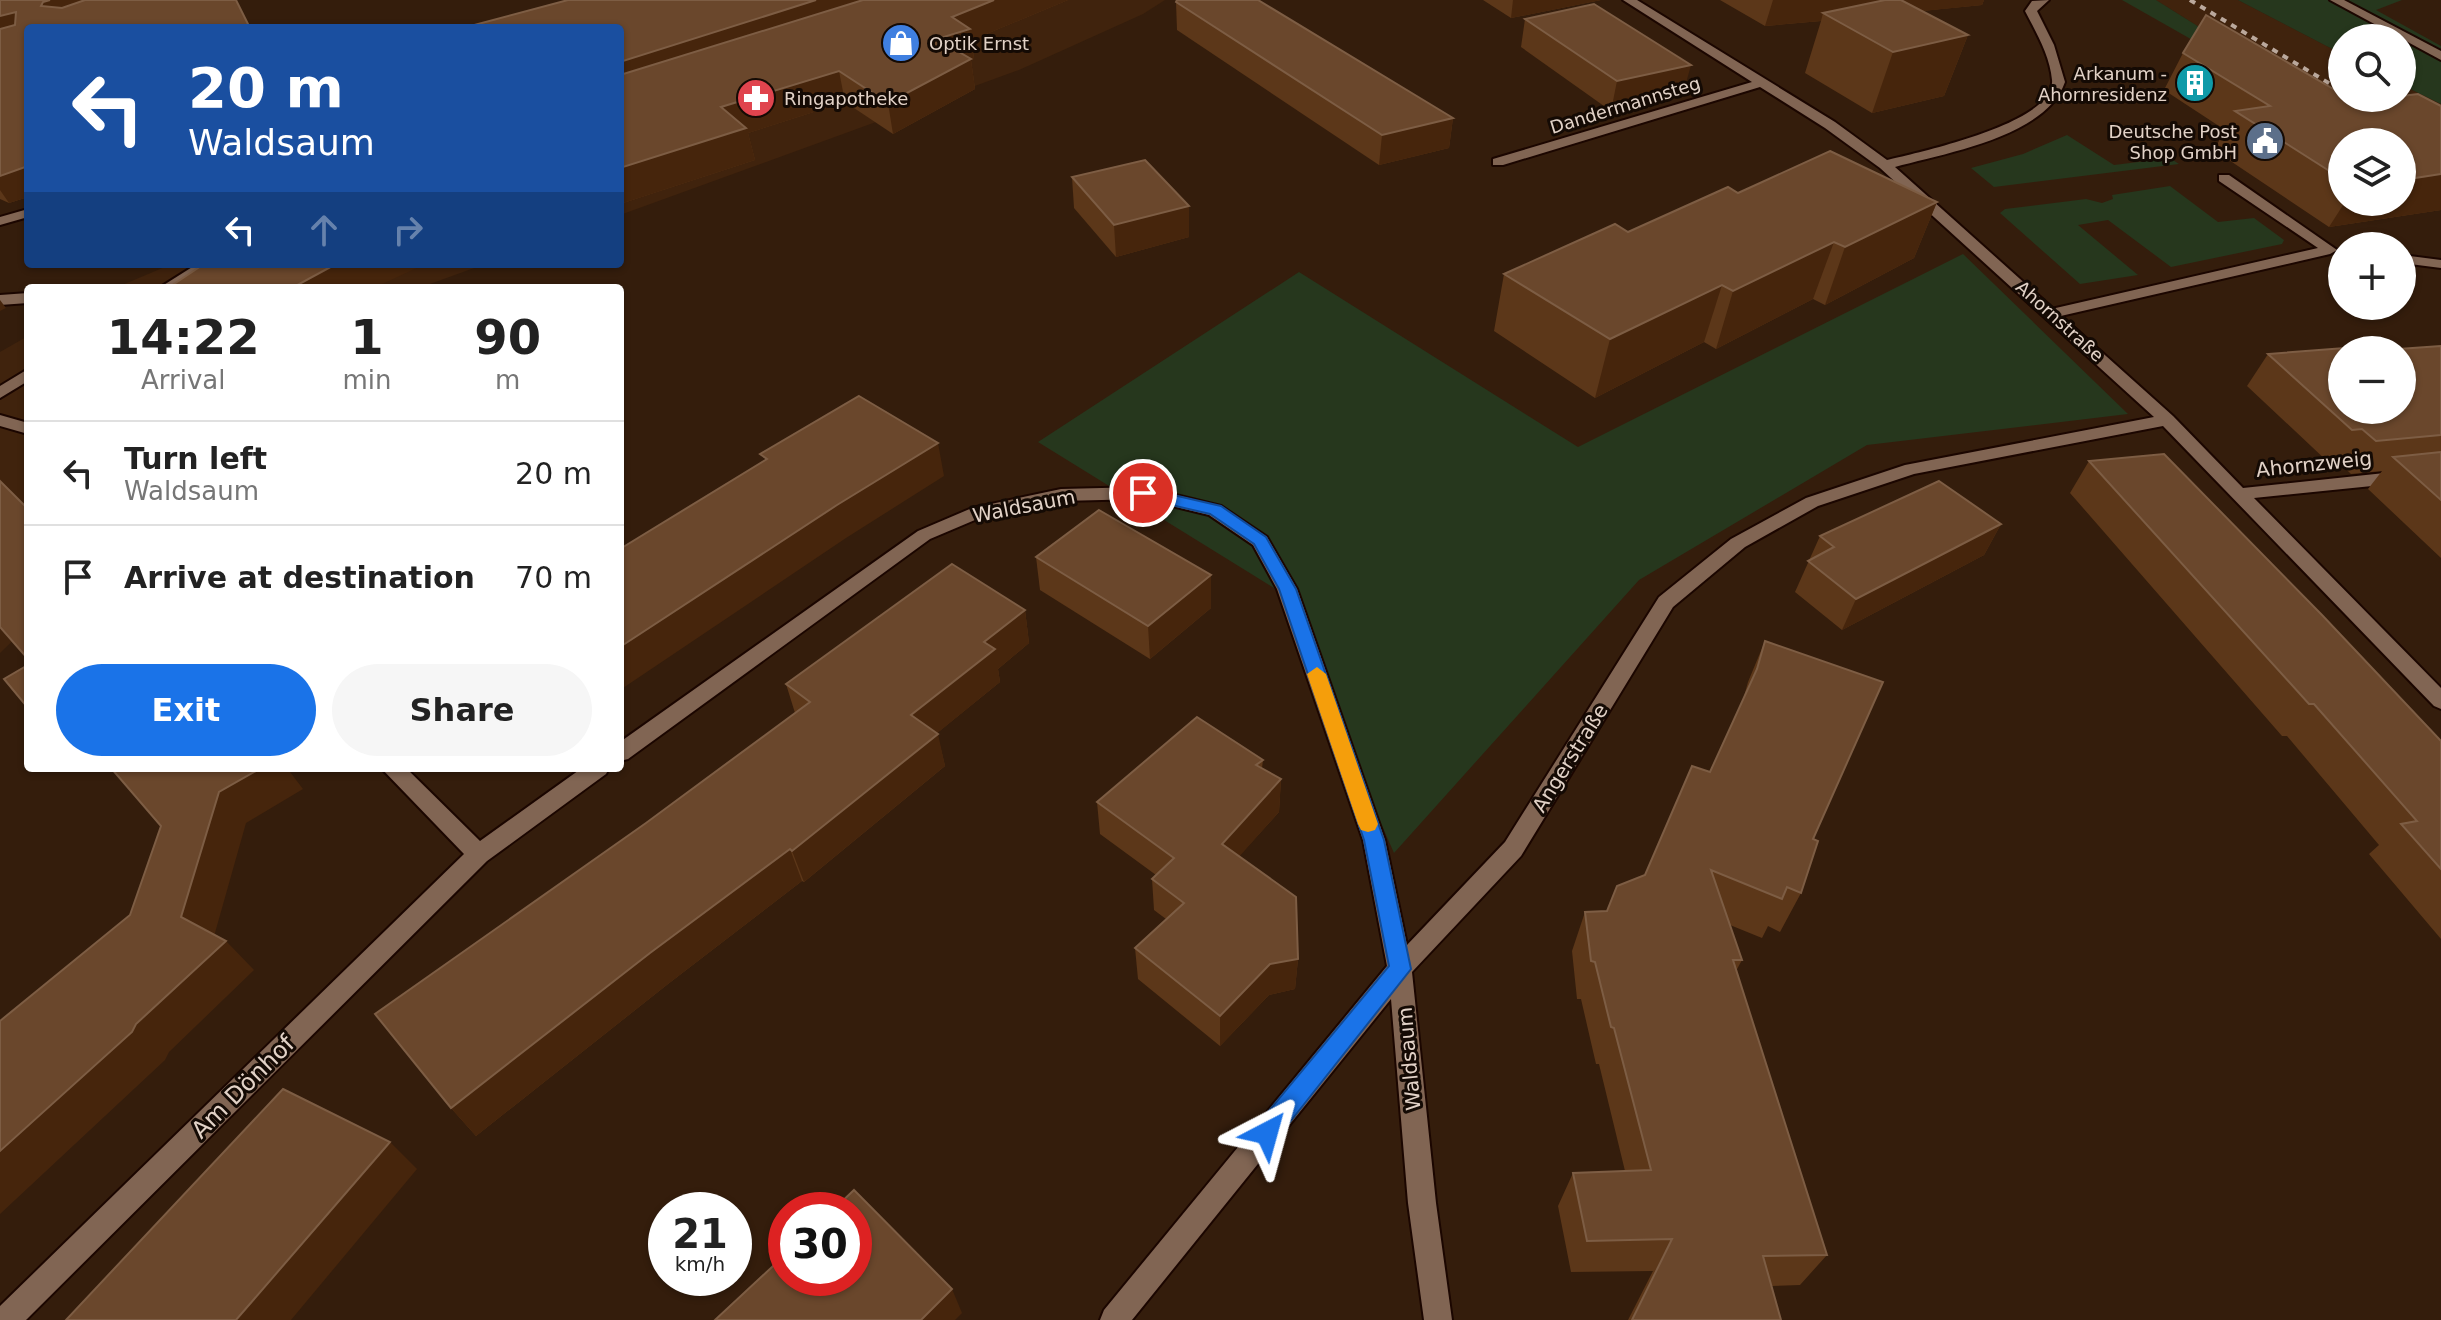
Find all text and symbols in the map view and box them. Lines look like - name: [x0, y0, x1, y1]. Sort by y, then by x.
- shop icon: Optik Ernst: [880, 22, 922, 64]
- map controls: [2328, 24, 2416, 424]
- button: search: [2328, 24, 2416, 112]
- place label: Optik Ernst: [929, 33, 1029, 54]
- text: 20 m: [188, 55, 344, 120]
- icon: left: [56, 56, 160, 160]
- building icon: Arkanum - Ahornresidenz: [2174, 62, 2216, 104]
- place label: Arkanum - Ahornresidenz: [2038, 63, 2167, 105]
- street label: Dandermannsteg: [1547, 72, 1703, 138]
- pharmacy icon: Ringapotheke: [735, 77, 777, 119]
- place label: Ringapotheke: [784, 88, 908, 109]
- public building icon: Deutsche Post Shop GmbH: [2244, 120, 2286, 162]
- place label: Deutsche Post Shop GmbH: [2108, 121, 2237, 163]
- text: Waldsaum: [188, 122, 375, 163]
- button: layers: [2328, 128, 2416, 216]
- icon: left: [218, 208, 262, 252]
- icon: ahead: [302, 208, 346, 252]
- icon: right: [386, 208, 430, 252]
- button: +: [2328, 232, 2416, 320]
- street label: Ahornstraße: [2012, 276, 2108, 366]
- text: 14:22: [107, 309, 260, 365]
- text: 1: [350, 309, 384, 365]
- text: 90: [474, 309, 541, 365]
- button: −: [2328, 336, 2416, 424]
- text: Arrival: [141, 365, 225, 395]
- text: min: [342, 365, 392, 395]
- text: m: [495, 365, 520, 395]
- text: Turn left: [124, 441, 267, 476]
- street label: Ahornzweig: [2255, 446, 2373, 482]
- icon: left: [56, 451, 100, 495]
- text: 20 m: [515, 456, 592, 491]
- pin: [1109, 459, 1177, 527]
- icon: arrive: [1121, 471, 1165, 515]
- text: Waldsaum: [124, 476, 259, 506]
- street label: Waldsaum: [971, 484, 1077, 528]
- icon: arrive: [56, 555, 100, 599]
- text: Arrive at destination: [124, 560, 475, 595]
- text: 70 m: [515, 560, 592, 595]
- button: Exit: [56, 664, 316, 756]
- button: Share: [332, 664, 592, 756]
- street label: Angerstraße: [1527, 699, 1613, 817]
- street label: Waldsaum: [1393, 1006, 1425, 1112]
- street label: Am Dönhof: [186, 1029, 301, 1144]
- position arrow: [1225, 1091, 1309, 1175]
- speed limit sign: 30: [768, 1192, 872, 1296]
- text: 21: [672, 1211, 728, 1257]
- text: km/h: [675, 1252, 725, 1276]

